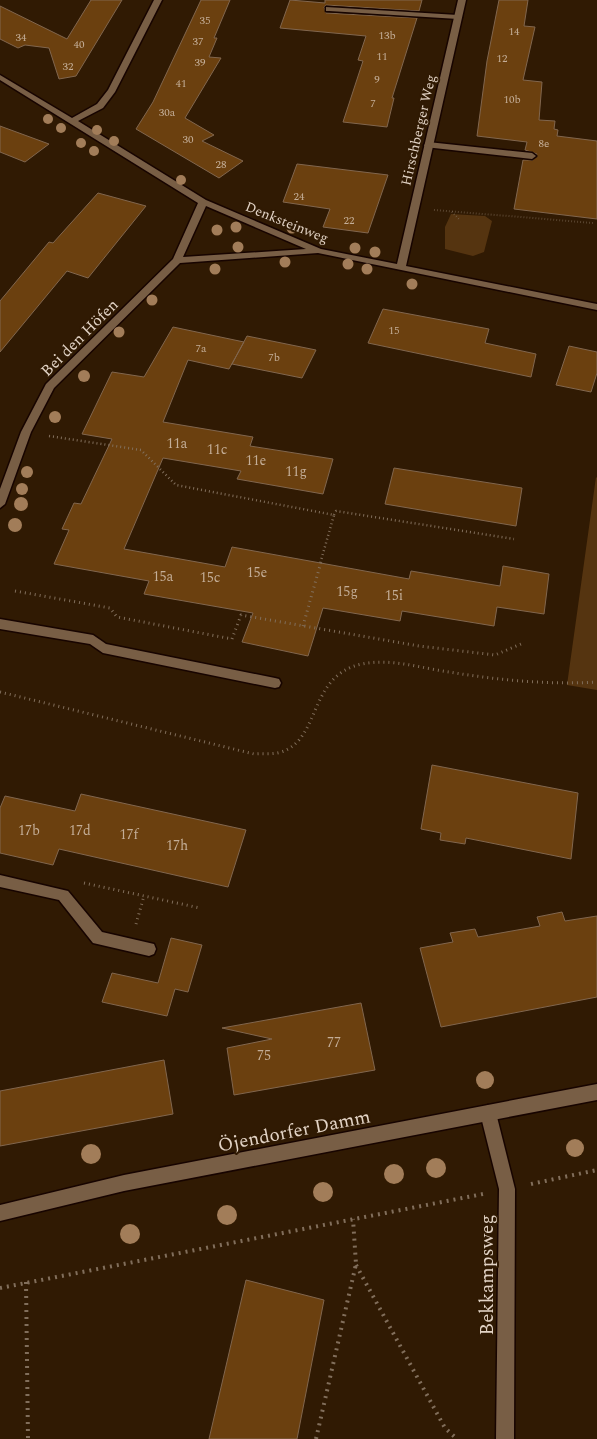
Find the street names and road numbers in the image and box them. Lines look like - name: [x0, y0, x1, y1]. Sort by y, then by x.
- street label: Hirschberger Weg: [395, 72, 441, 188]
- street label: Denksteinweg: [242, 196, 332, 249]
- street label: Bei den Höfen: [35, 293, 124, 382]
- street label: Öjendorfer Damm: [216, 1102, 373, 1160]
- street label: Bekkampsweg: [473, 1214, 502, 1336]

